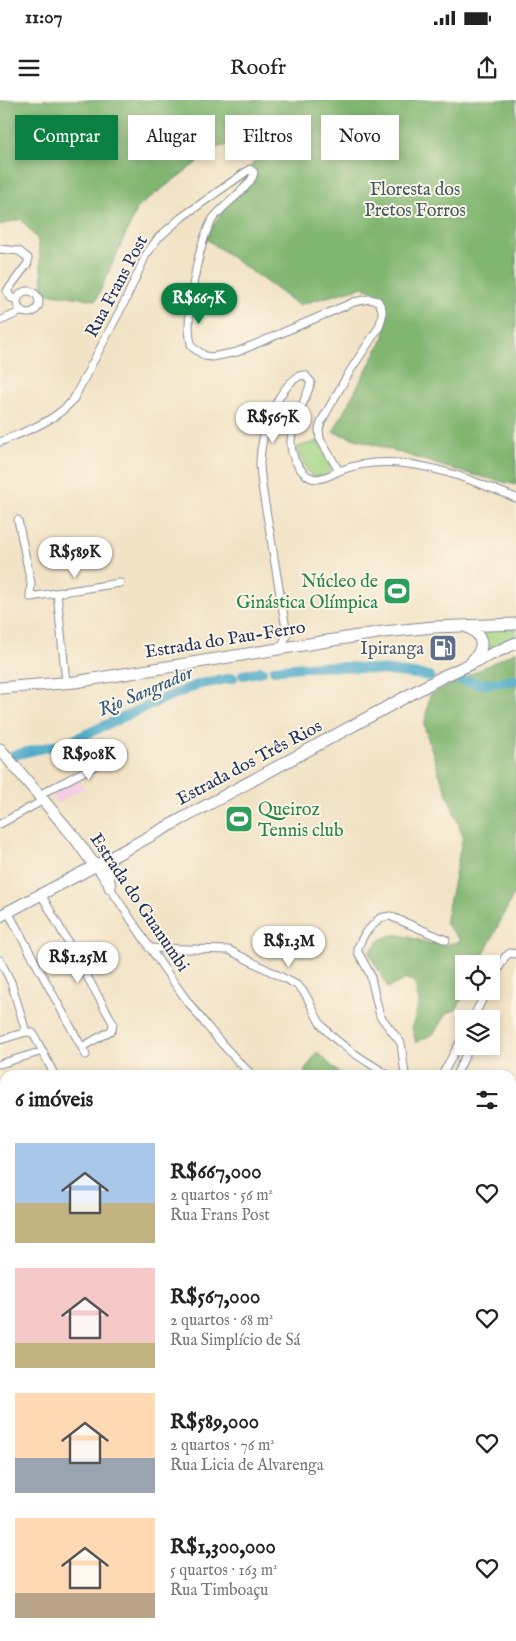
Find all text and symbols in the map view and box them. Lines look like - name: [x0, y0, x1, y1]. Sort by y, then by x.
- text: 11:07: [25, 6, 62, 30]
- icon: menu: [15, 54, 43, 82]
- text: Roofr: [230, 54, 286, 82]
- icon: share: [473, 54, 501, 82]
- chip: Comprar: [15, 115, 118, 160]
- chip: Alugar: [128, 115, 215, 160]
- chip: Filtros: [225, 115, 311, 160]
- chip: Novo: [321, 115, 399, 160]
- park label: Floresta dos Pretos Forros: [364, 179, 466, 223]
- street label: Rua Frans Post: [81, 232, 154, 342]
- pin: R$667K: [158, 282, 240, 325]
- text: R$667K: [172, 289, 226, 309]
- pin: R$567K: [232, 402, 314, 444]
- text: R$567K: [247, 408, 299, 428]
- pin: R$589K: [34, 536, 116, 579]
- text: R$589K: [49, 543, 101, 563]
- place label: Núcleo de Ginástica Olímpica: [236, 571, 378, 615]
- sports icon: Núcleo de Ginástica Olímpica: [382, 576, 412, 606]
- street label: Estrada do Pau-Ferro: [143, 616, 307, 665]
- fuel station icon: Ipiranga: [428, 633, 458, 663]
- place label: Ipiranga: [360, 638, 424, 661]
- water label: Rio Sangrador: [95, 661, 198, 722]
- street label: Estrada dos Três Rios: [173, 715, 326, 811]
- pin: R$908K: [48, 738, 130, 781]
- text: R$908K: [62, 745, 116, 765]
- place label: Queiroz Tennis club: [258, 799, 344, 843]
- sports icon: Queiroz Tennis club: [224, 804, 254, 834]
- street label: Estrada do Guanumbi: [84, 829, 194, 977]
- pin: R$1.3M: [248, 926, 330, 968]
- text: R$1.3M: [263, 932, 315, 952]
- pin: R$1.25M: [32, 942, 124, 984]
- text: R$1.25M: [49, 948, 107, 968]
- map controls: [455, 955, 500, 1055]
- button: locate: [455, 955, 500, 1000]
- button: layers: [455, 1010, 500, 1055]
- icon: filters: [473, 1086, 501, 1114]
- text: 6 imóveis: [15, 1087, 93, 1114]
- text: R$667,000: [170, 1159, 262, 1186]
- icon: home: [55, 1163, 115, 1223]
- icon: heart: [473, 1179, 501, 1207]
- text: 2 quartos · 56 m²: [170, 1186, 273, 1206]
- text: Rua Frans Post: [170, 1206, 270, 1226]
- text: R$567,000: [170, 1284, 260, 1311]
- icon: home: [55, 1288, 115, 1348]
- icon: heart: [473, 1304, 501, 1332]
- text: 2 quartos · 68 m²: [170, 1311, 274, 1331]
- text: Rua Simplício de Sá: [170, 1331, 301, 1351]
- text: R$589,000: [170, 1409, 259, 1436]
- icon: home: [55, 1413, 115, 1473]
- icon: heart: [473, 1429, 501, 1457]
- text: 2 quartos · 76 m²: [170, 1436, 275, 1456]
- text: Rua Licia de Alvarenga: [170, 1456, 324, 1476]
- text: R$1,300,000: [170, 1534, 276, 1561]
- icon: home: [55, 1538, 115, 1598]
- icon: heart: [473, 1554, 501, 1582]
- text: 5 quartos · 163 m²: [170, 1561, 278, 1581]
- text: Rua Timboaçu: [170, 1581, 268, 1601]

